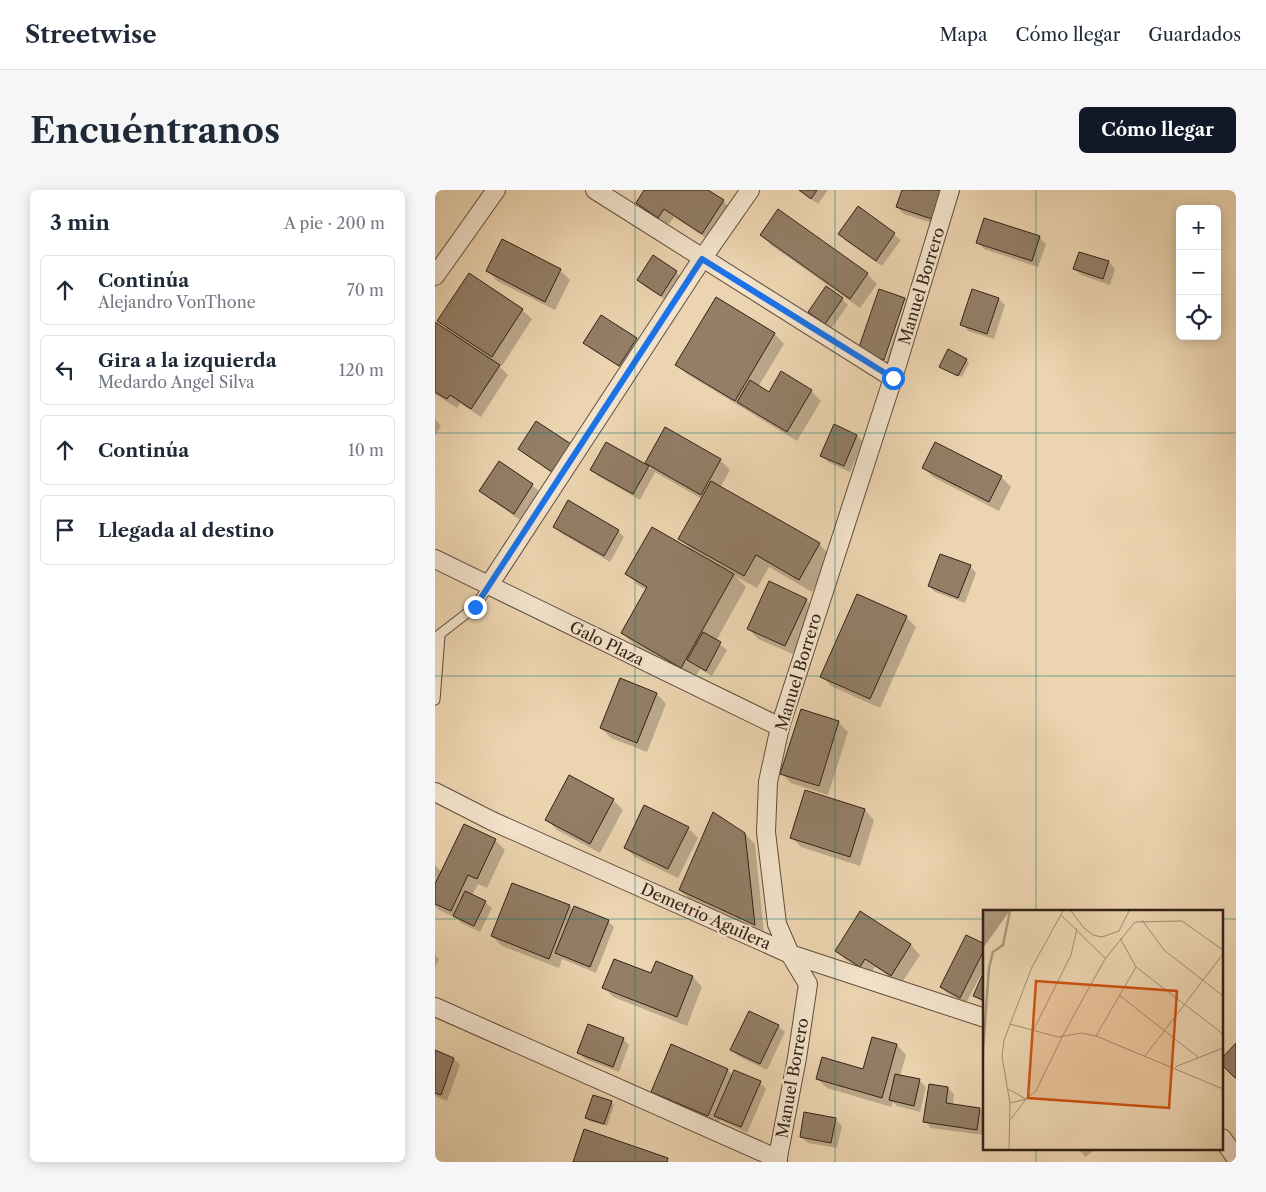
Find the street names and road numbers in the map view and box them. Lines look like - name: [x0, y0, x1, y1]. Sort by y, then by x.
- street label: Manuel Borrero: [894, 225, 948, 347]
- street label: Manuel Borrero: [771, 611, 825, 733]
- street label: Galo Plaza: [566, 616, 648, 670]
- street label: Demetrio Aguilera: [638, 878, 775, 954]
- street label: Manuel Borrero: [772, 1016, 812, 1140]

